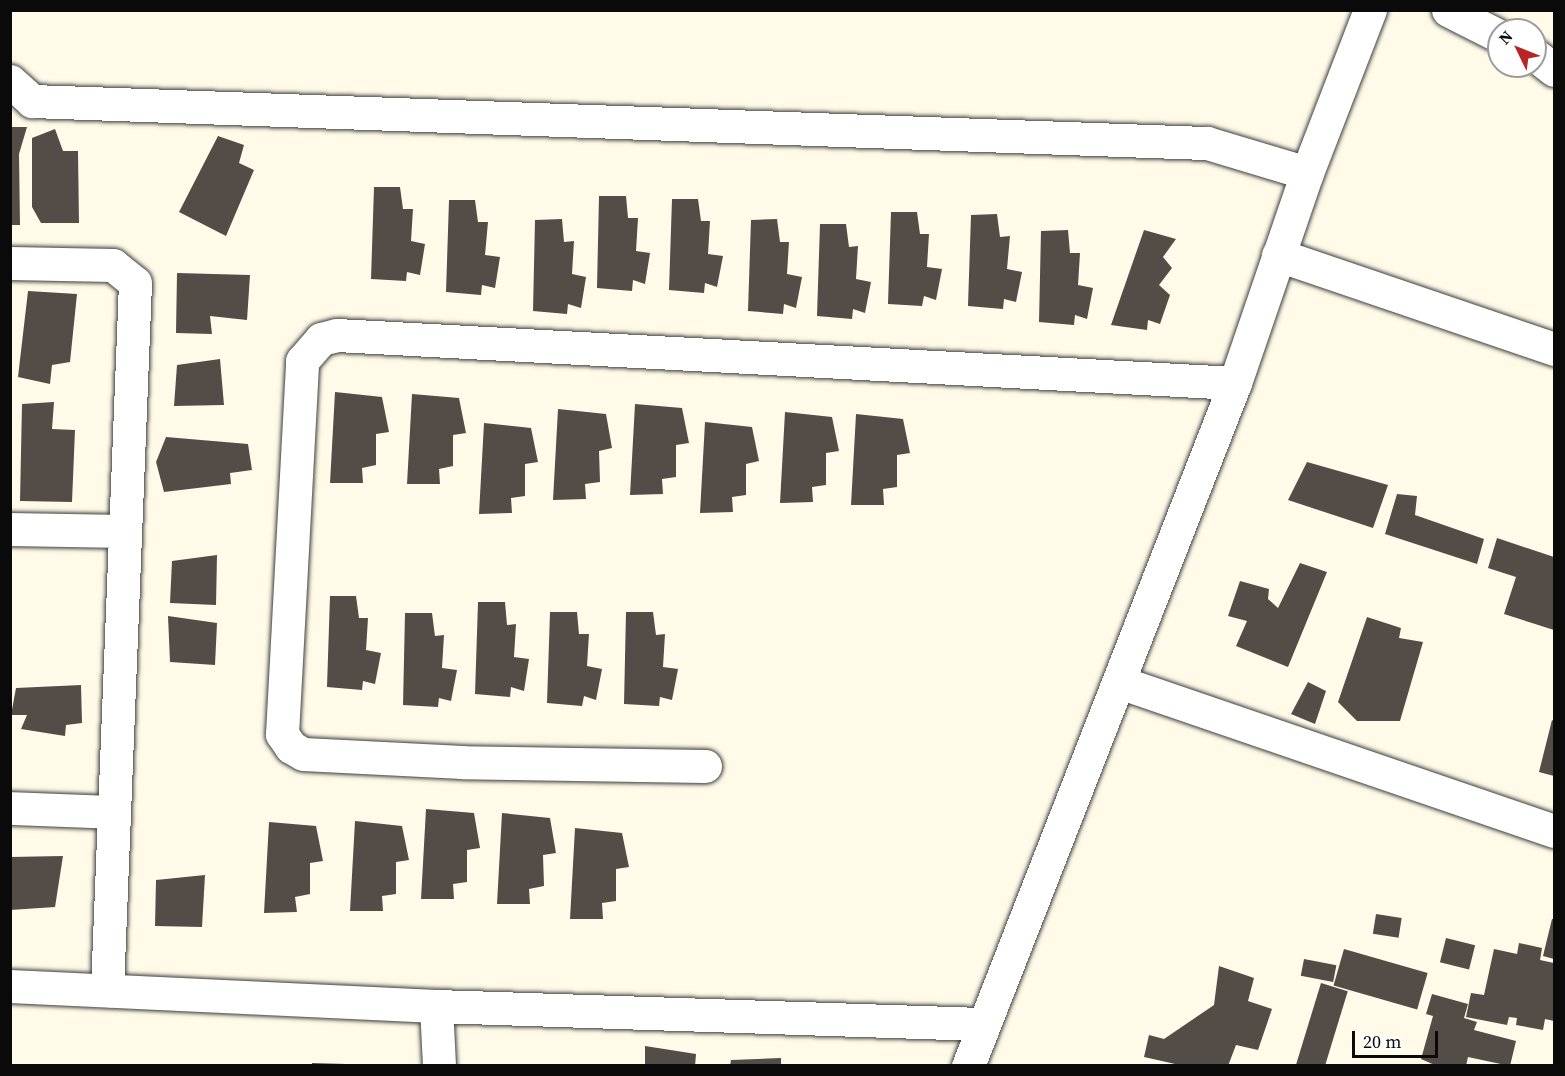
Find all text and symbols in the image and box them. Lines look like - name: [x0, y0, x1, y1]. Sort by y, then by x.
- north arrow: [1487, 18, 1547, 78]
- text: N: [1493, 25, 1517, 49]
- scale bar: [1355, 1019, 1440, 1057]
- text: 20 m: [1363, 1029, 1401, 1054]

